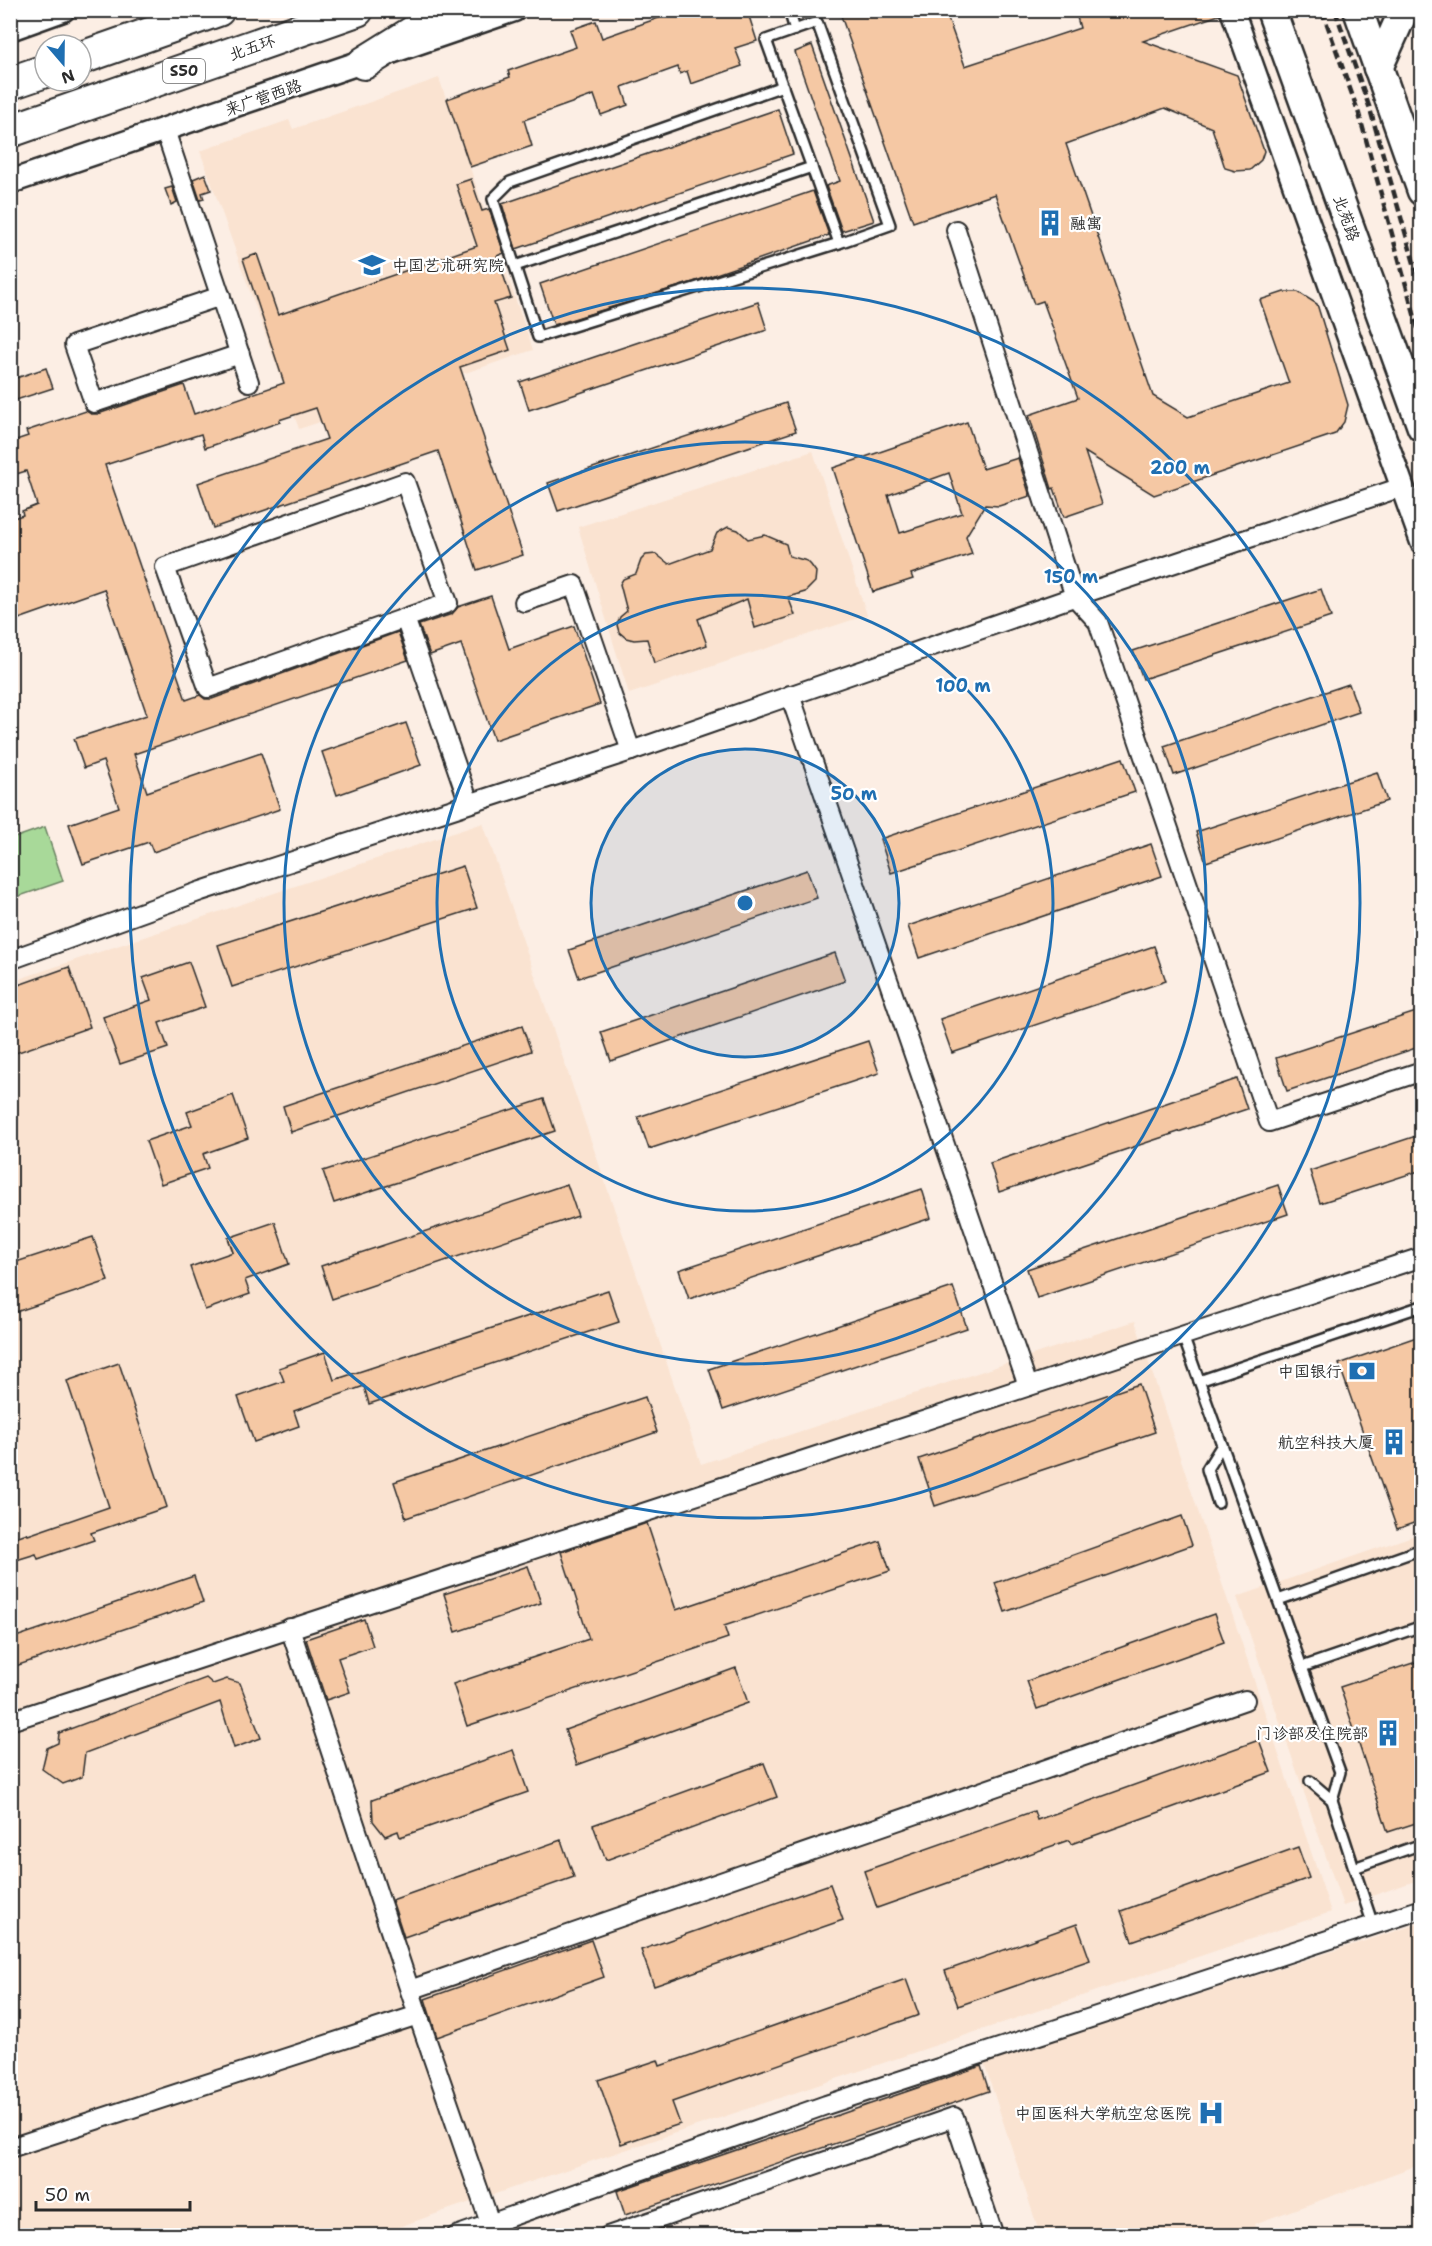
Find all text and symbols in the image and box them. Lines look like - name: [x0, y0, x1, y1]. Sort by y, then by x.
- street label: 北五环: [226, 30, 278, 65]
- north arrow: [33, 33, 93, 93]
- road number: S50: [163, 59, 205, 83]
- text: N: [58, 65, 78, 89]
- street label: 来广营西路: [222, 75, 304, 120]
- street label: 北苑路: [1328, 192, 1365, 244]
- building icon: 融寓: [1035, 208, 1065, 238]
- place label: 融寓: [1070, 213, 1102, 234]
- school or university icon: 中国艺术研究院: [357, 250, 387, 280]
- place label: 中国艺术研究院: [392, 255, 504, 276]
- text: 200 m: [1150, 456, 1211, 480]
- text: 150 m: [1044, 565, 1099, 589]
- text: 100 m: [935, 674, 991, 698]
- text: 50 m: [831, 782, 878, 806]
- centre of rings: [735, 893, 755, 913]
- bank icon: 中国银行: [1347, 1356, 1377, 1386]
- place label: 中国银行: [1278, 1361, 1342, 1382]
- building icon: 航空科技大厦: [1379, 1427, 1409, 1457]
- place label: 航空科技大厦: [1278, 1432, 1374, 1453]
- building icon: 门诊部及住院部: [1373, 1718, 1403, 1748]
- place label: 门诊部及住院部: [1256, 1723, 1368, 1744]
- hospital icon: 中国医科大学航空总医院: [1196, 2098, 1226, 2128]
- place label: 中国医科大学航空总医院: [1015, 2103, 1191, 2124]
- scale bar: [36, 2174, 190, 2212]
- text: 50 m: [45, 2183, 90, 2207]

